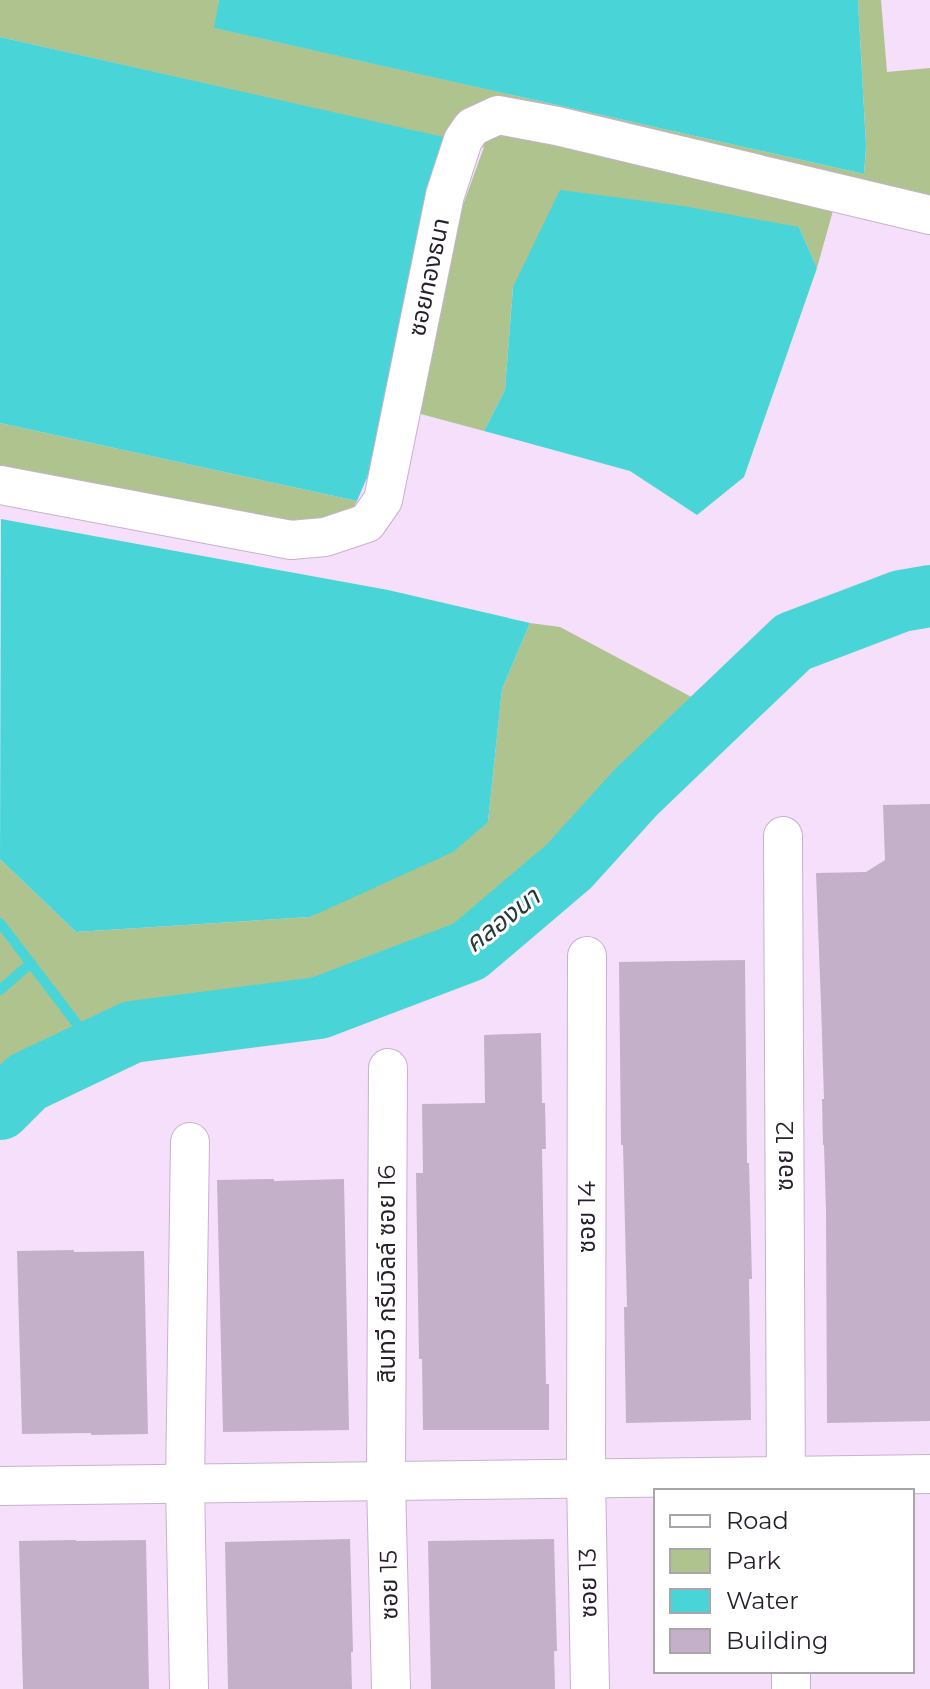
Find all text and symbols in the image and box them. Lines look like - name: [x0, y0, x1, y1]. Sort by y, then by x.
- street label: ซอยทองธนา: [402, 215, 455, 339]
- water label: คลองนา: [458, 880, 547, 959]
- street label: ซอย 12: [770, 1121, 799, 1191]
- street label: สินทวี กรีนวิลล์ ซอย 16: [372, 1165, 401, 1383]
- street label: ซอย 14: [572, 1181, 601, 1253]
- legend: [654, 1489, 914, 1673]
- text: Road: [726, 1506, 789, 1535]
- text: Park: [726, 1546, 781, 1575]
- street label: ซอย 13: [572, 1548, 603, 1618]
- street label: ซอย 15: [373, 1550, 404, 1620]
- text: Water: [726, 1586, 799, 1615]
- text: Building: [726, 1626, 829, 1655]

